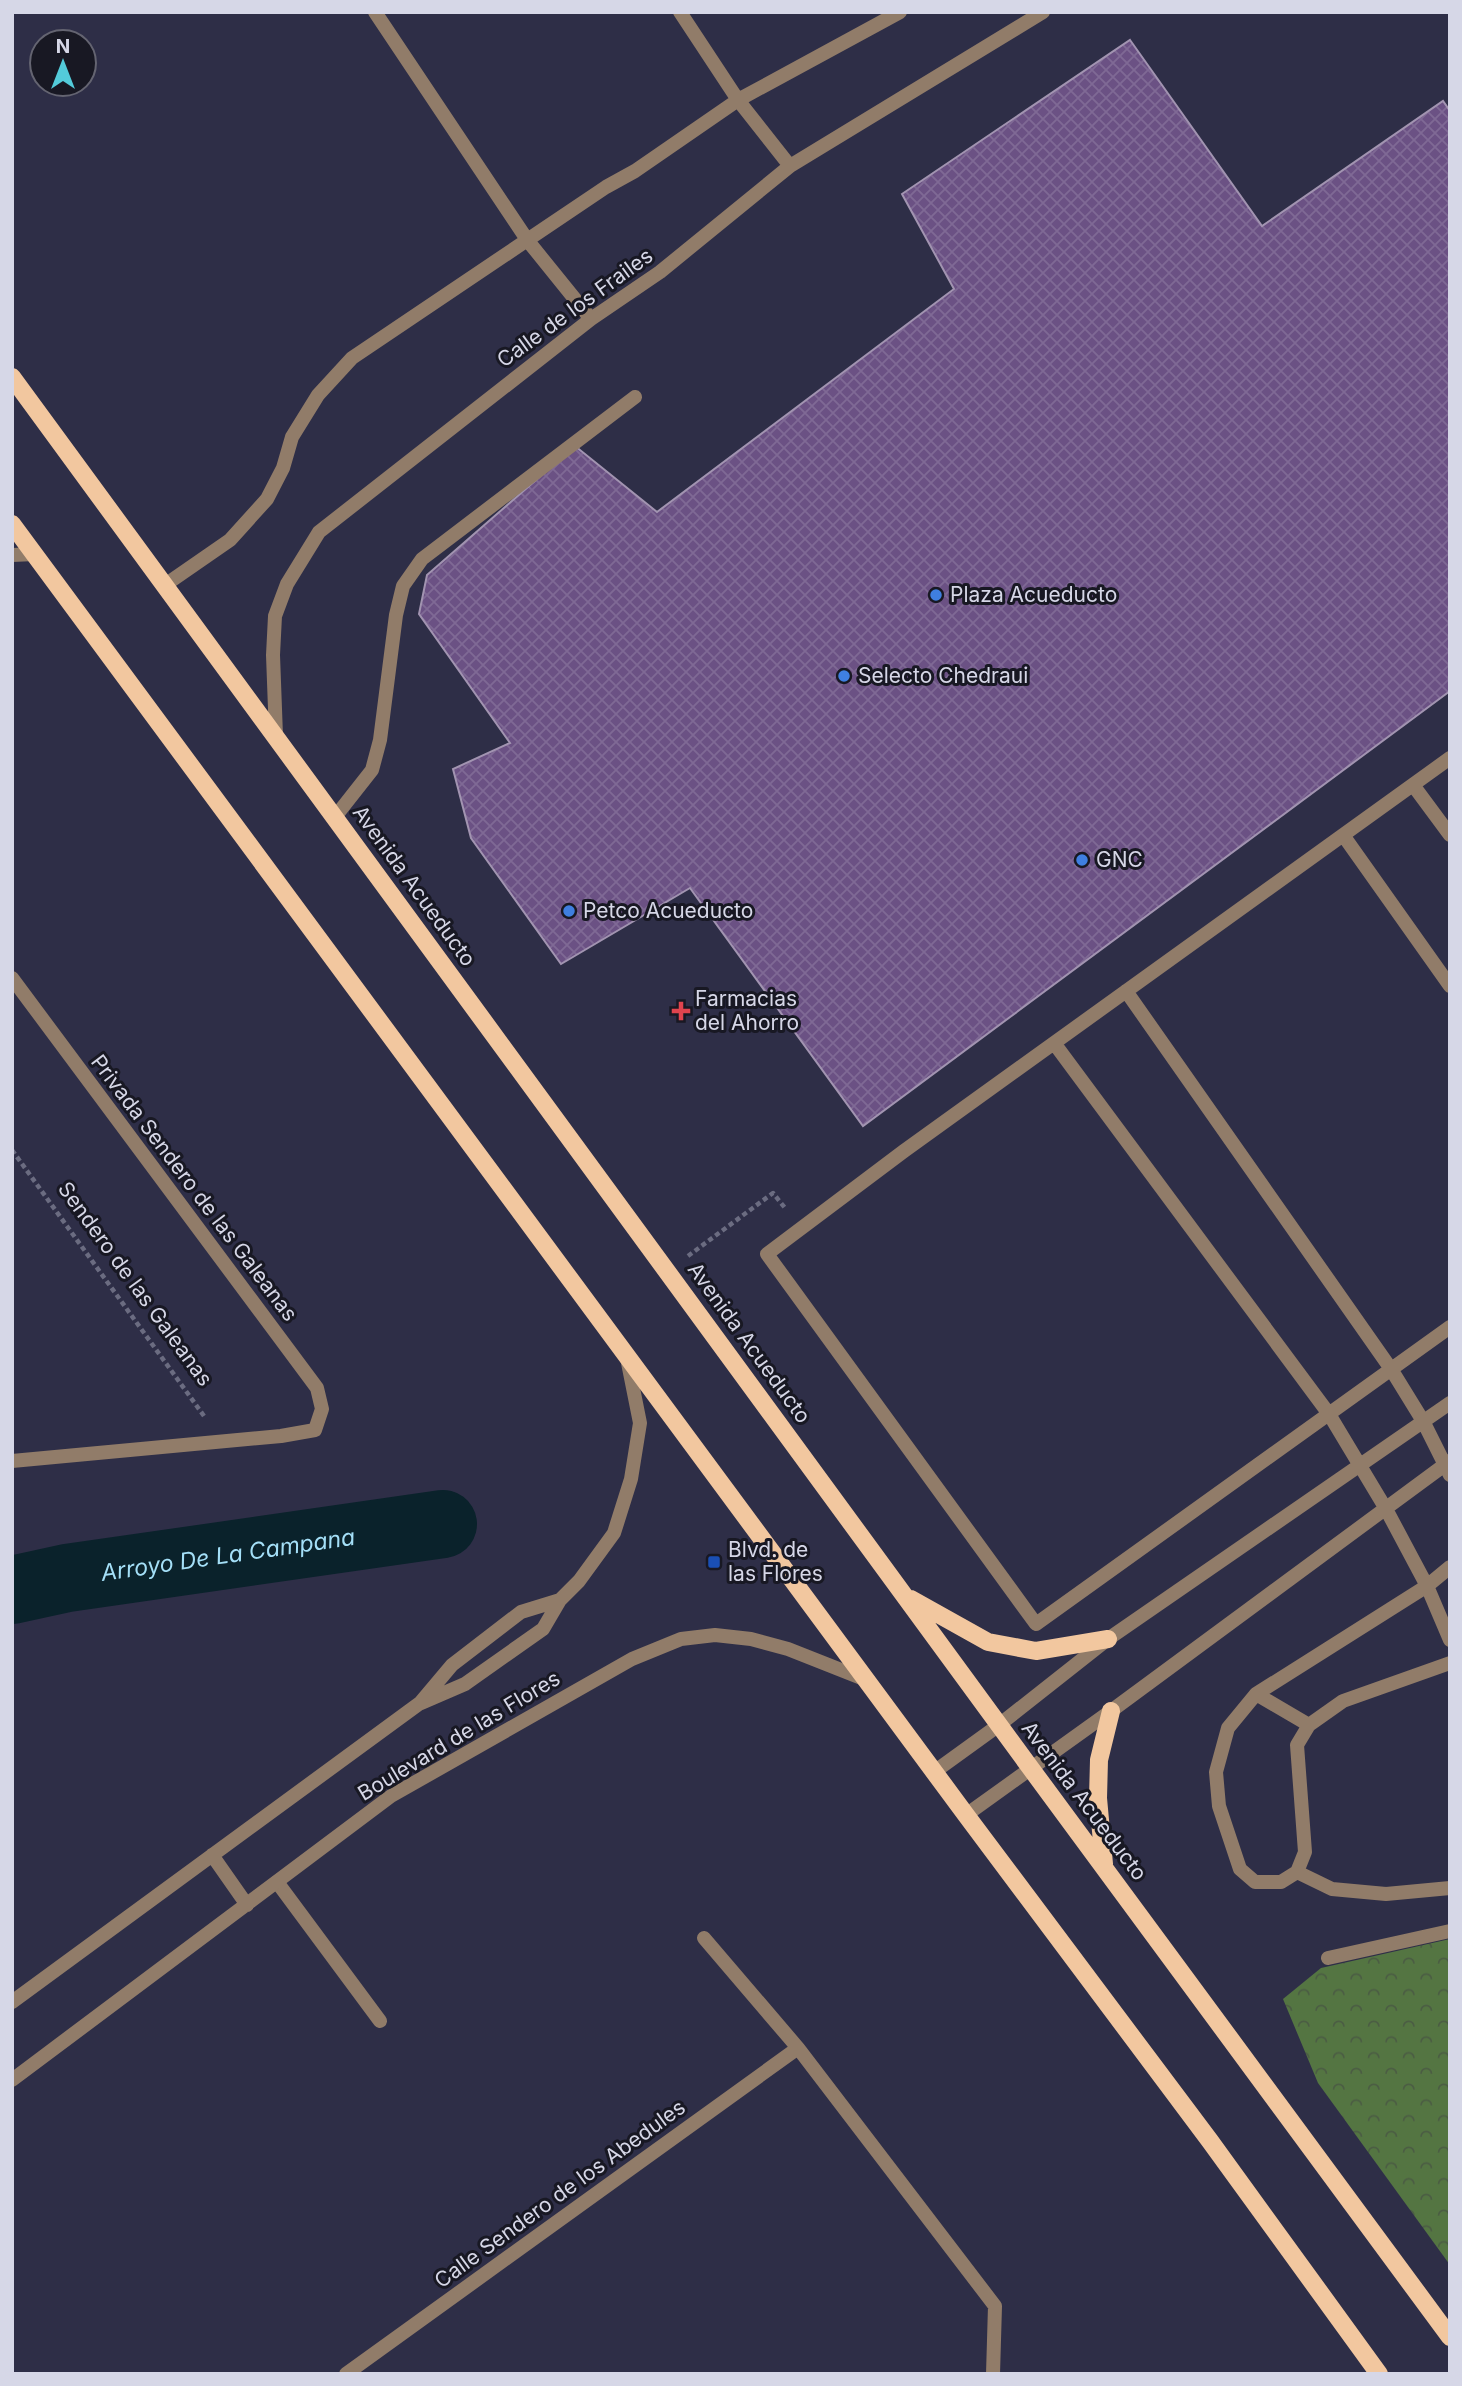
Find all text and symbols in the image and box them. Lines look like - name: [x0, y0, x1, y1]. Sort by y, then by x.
- north arrow: [28, 28, 98, 98]
- text: N: [56, 35, 70, 58]
- street label: Calle de los Frailes: [492, 243, 657, 372]
- place label: Plaza Acueducto: [950, 582, 1117, 607]
- marker: Plaza Acueducto: [928, 587, 944, 603]
- place label: Selecto Chedraui: [858, 663, 1028, 688]
- marker: Selecto Chedraui: [836, 668, 852, 684]
- street label: Avenida Acueducto: [348, 801, 481, 971]
- place label: GNC: [1096, 847, 1143, 872]
- marker: GNC: [1074, 852, 1090, 868]
- place label: Petco Acueducto: [583, 898, 753, 923]
- marker: Petco Acueducto: [561, 903, 577, 919]
- place label: Farmacias del Ahorro: [695, 986, 799, 1035]
- marker: Farmacias del Ahorro: [673, 1003, 689, 1019]
- street label: Privada Sendero de las Galeanas: [86, 1050, 302, 1326]
- street label: Sendero de las Galeanas: [52, 1177, 218, 1391]
- street label: Avenida Acueducto: [683, 1258, 816, 1428]
- water label: Arroyo De La Campana: [98, 1523, 357, 1587]
- place label: Blvd. de las Flores: [728, 1537, 823, 1586]
- marker: Blvd. de las Flores: [706, 1554, 722, 1570]
- street label: Boulevard de las Flores: [353, 1665, 564, 1806]
- street label: Avenida Acueducto: [1017, 1716, 1152, 1885]
- street label: Calle Sendero de los Abedules: [430, 2094, 690, 2293]

